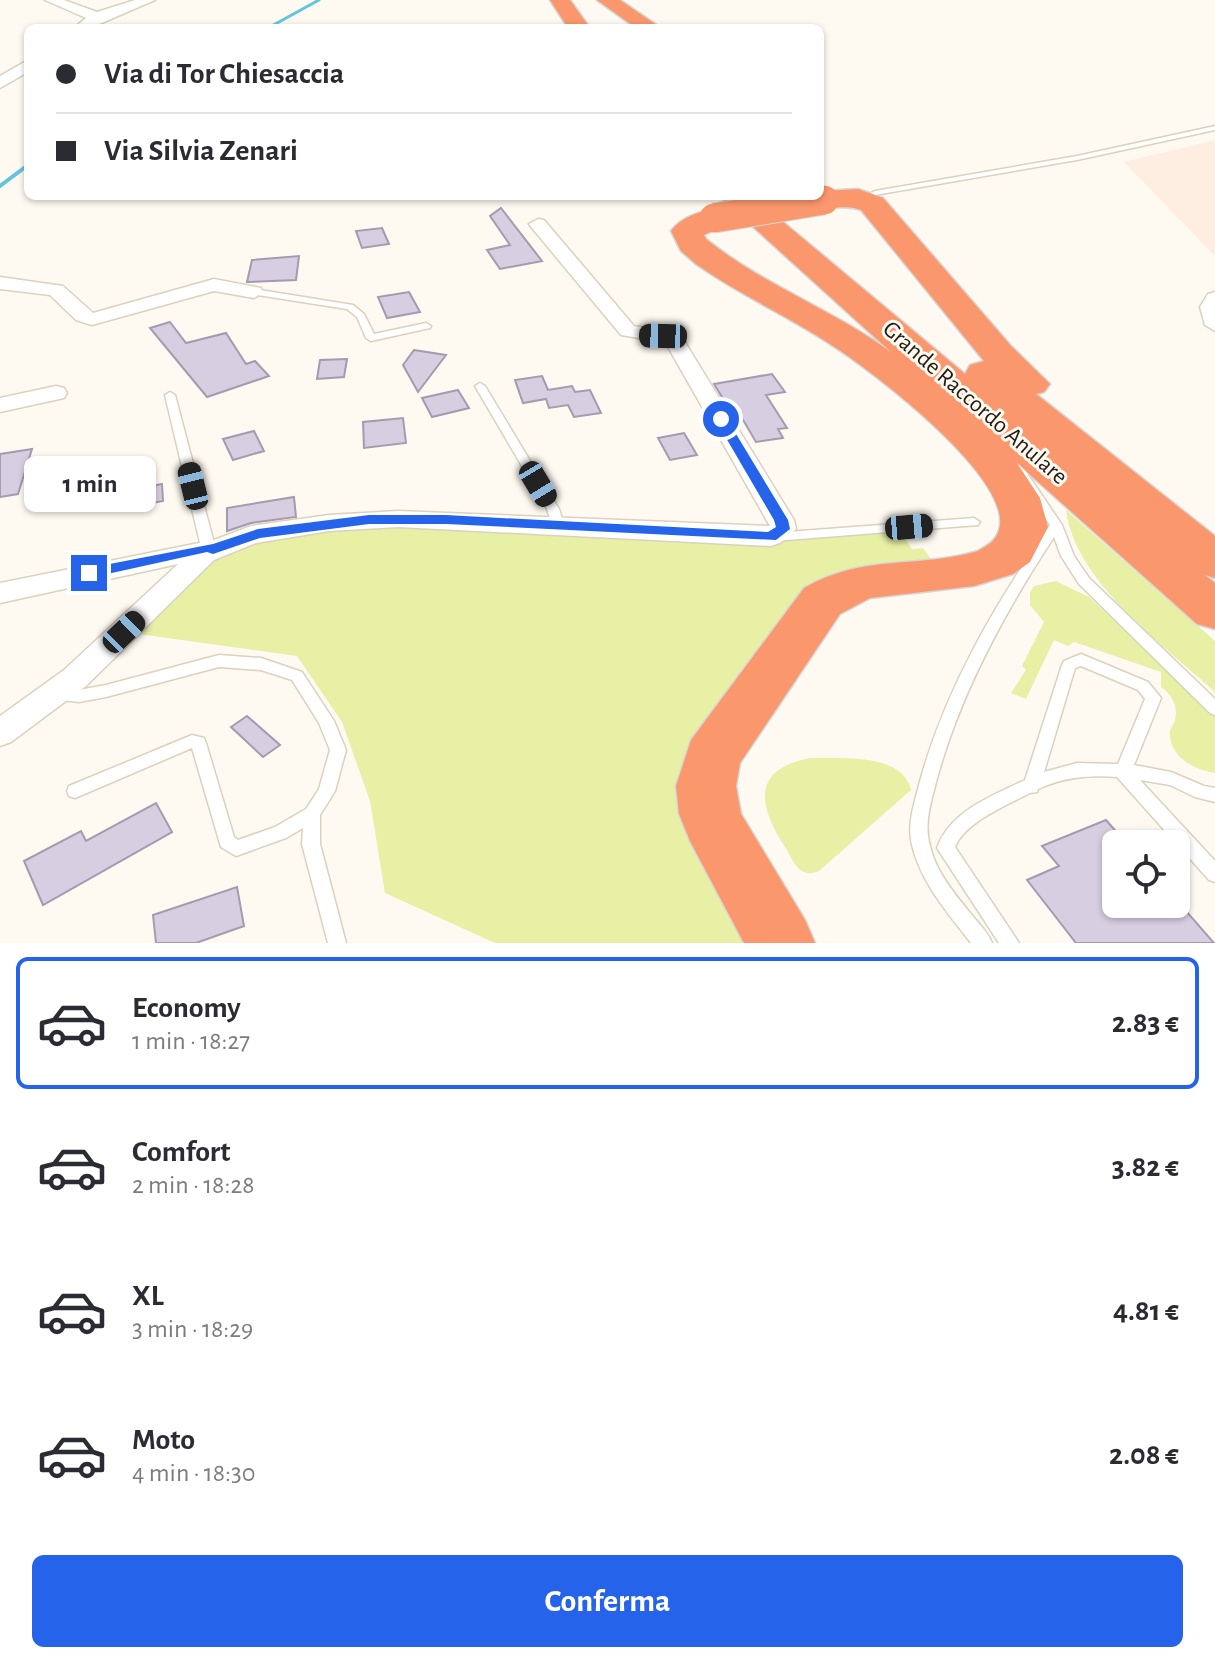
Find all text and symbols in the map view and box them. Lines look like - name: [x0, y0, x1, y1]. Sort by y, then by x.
- text: Via di Tor Chiesaccia: [104, 59, 344, 89]
- text: Via Silvia Zenari: [104, 136, 298, 166]
- street label: Grande Raccordo Anulare: [878, 317, 1072, 489]
- car: [639, 324, 687, 348]
- route start: [703, 401, 739, 437]
- callout: 1 min: [23, 457, 155, 513]
- car: [515, 457, 561, 511]
- car: [176, 460, 210, 512]
- text: 1 min: [63, 471, 117, 497]
- car: [884, 513, 934, 541]
- route end: [71, 555, 107, 591]
- car: [98, 607, 150, 657]
- map controls: [1102, 830, 1190, 918]
- button: locate: [1102, 830, 1190, 918]
- icon: car: [36, 987, 108, 1059]
- text: Economy: [132, 993, 241, 1023]
- text: 2.83 €: [1112, 1008, 1179, 1038]
- text: 1 min · 18:27: [132, 1028, 250, 1054]
- icon: car: [36, 1131, 108, 1203]
- text: Comfort: [132, 1137, 231, 1167]
- text: 3.82 €: [1112, 1152, 1179, 1182]
- text: 2 min · 18:28: [132, 1172, 255, 1198]
- icon: car: [36, 1275, 108, 1347]
- text: XL: [132, 1281, 164, 1311]
- text: 4.81 €: [1113, 1296, 1179, 1326]
- text: 3 min · 18:29: [132, 1316, 253, 1342]
- icon: car: [36, 1419, 108, 1491]
- text: Moto: [132, 1425, 195, 1455]
- text: 2.08 €: [1109, 1440, 1179, 1470]
- text: 4 min · 18:30: [132, 1460, 256, 1486]
- button: Conferma: [32, 1555, 1183, 1647]

